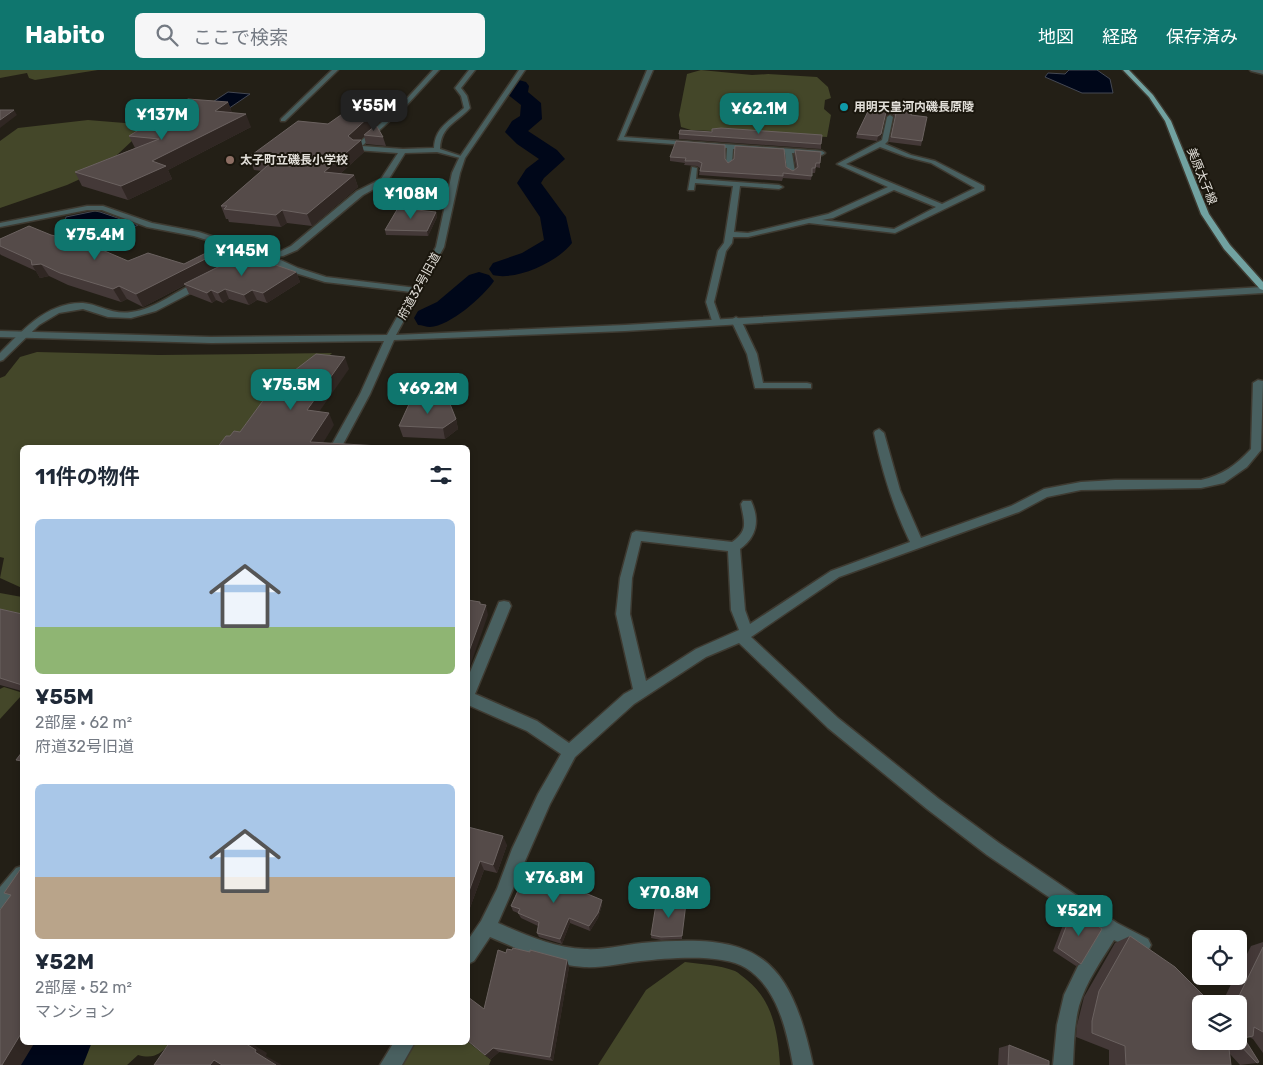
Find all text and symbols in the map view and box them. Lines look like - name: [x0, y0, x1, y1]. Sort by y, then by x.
- search box: [135, 13, 485, 58]
- text: Habito: [25, 21, 105, 49]
- icon: search: [153, 21, 181, 49]
- text: ここで検索: [193, 26, 288, 49]
- text: 地図: [1038, 26, 1074, 48]
- text: 経路: [1102, 26, 1138, 48]
- text: 保存済み: [1166, 26, 1238, 48]
- pin: ¥55M: [344, 90, 404, 132]
- pin: ¥62.1M: [718, 92, 800, 135]
- text: ¥55M: [352, 96, 396, 115]
- pin: ¥137M: [127, 98, 197, 141]
- text: ¥62.1M: [731, 99, 787, 118]
- place label: 用明天皇河内磯長原陵: [854, 100, 974, 114]
- marker: 用明天皇河内磯長原陵: [838, 101, 850, 113]
- text: ¥137M: [136, 105, 188, 124]
- street label: 美原太子線: [1184, 146, 1220, 206]
- place label: 太子町立磯長小学校: [240, 153, 348, 167]
- marker: 太子町立磯長小学校: [224, 154, 236, 166]
- pin: ¥108M: [376, 178, 446, 220]
- text: ¥108M: [384, 184, 438, 203]
- pin: ¥75.4M: [54, 218, 136, 261]
- text: ¥75.4M: [65, 225, 125, 244]
- pin: ¥145M: [207, 234, 277, 277]
- text: ¥145M: [215, 241, 269, 260]
- street label: 府道32号旧道: [395, 250, 443, 322]
- pin: ¥75.5M: [250, 368, 332, 411]
- pin: ¥69.2M: [387, 372, 469, 415]
- text: ¥75.5M: [262, 375, 320, 394]
- text: ¥69.2M: [398, 379, 458, 398]
- icon: filters: [427, 461, 455, 489]
- text: 11件の物件: [35, 464, 140, 489]
- icon: home: [200, 551, 290, 641]
- text: ¥55M: [35, 684, 94, 709]
- text: 2部屋 · 62 m²: [35, 713, 132, 732]
- text: 府道32号旧道: [35, 737, 134, 756]
- icon: home: [200, 816, 290, 906]
- pin: ¥76.8M: [513, 862, 595, 904]
- text: ¥76.8M: [525, 868, 583, 887]
- pin: ¥70.8M: [628, 876, 710, 919]
- text: ¥70.8M: [639, 883, 699, 902]
- pin: ¥52M: [1049, 894, 1109, 937]
- text: ¥52M: [1056, 901, 1102, 920]
- map controls: [1192, 930, 1247, 1050]
- button: locate: [1192, 930, 1247, 985]
- text: ¥52M: [35, 949, 94, 974]
- text: 2部屋 · 52 m²: [35, 978, 132, 997]
- button: layers: [1192, 995, 1247, 1050]
- text: マンション: [35, 1002, 115, 1021]

